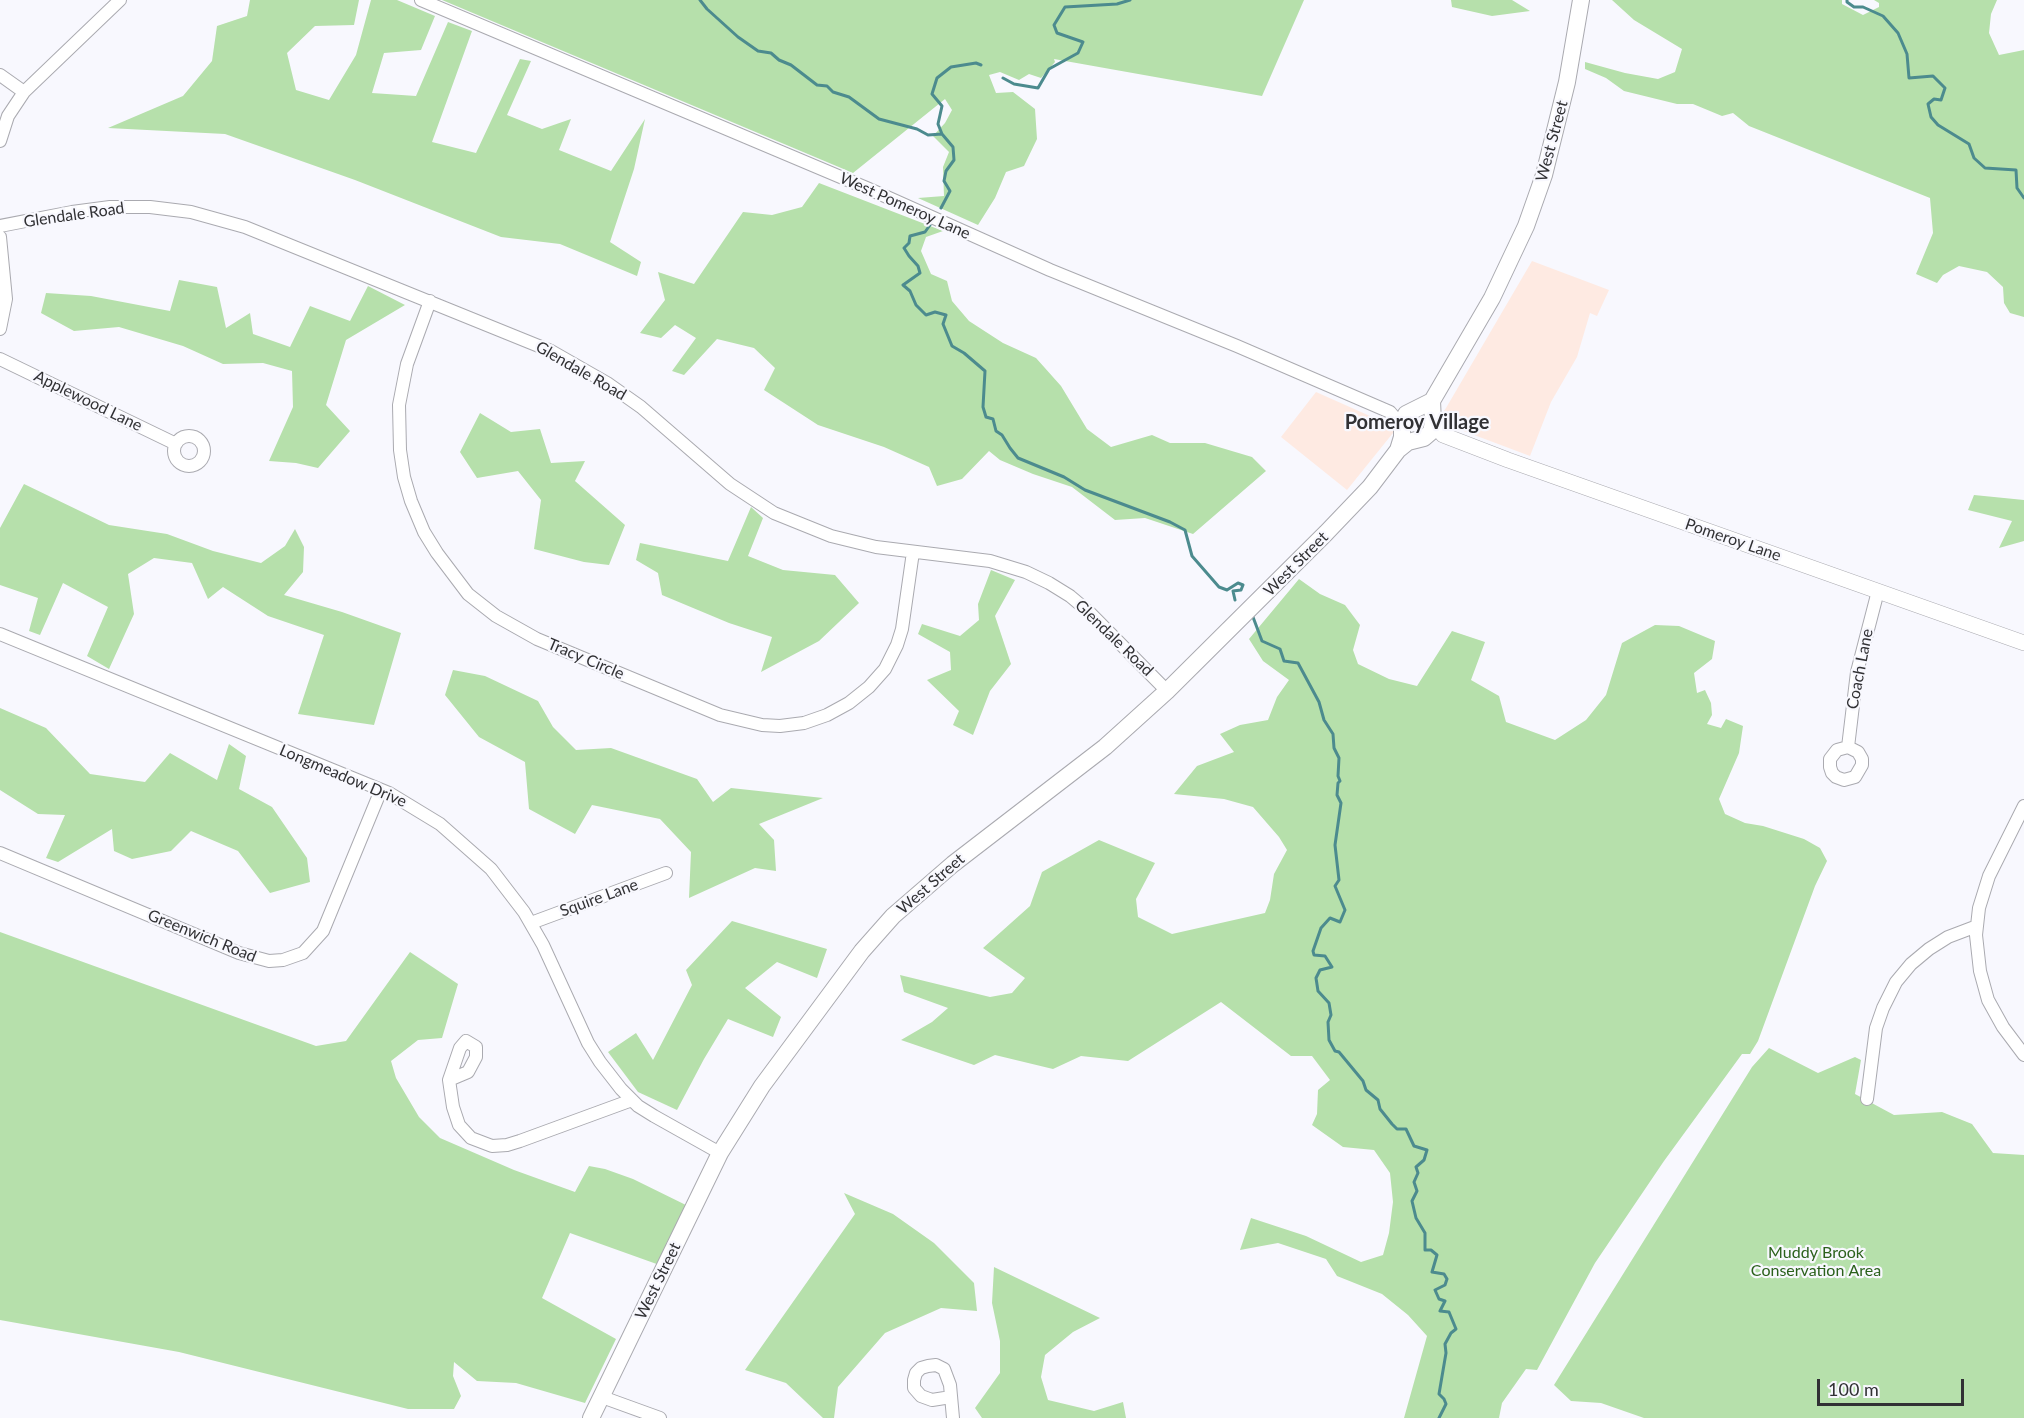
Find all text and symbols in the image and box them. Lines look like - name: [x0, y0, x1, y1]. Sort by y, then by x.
- street label: West Street: [1532, 98, 1572, 184]
- street label: West Pomeroy Lane: [837, 169, 973, 243]
- street label: Glendale Road: [22, 198, 126, 232]
- street label: Glendale Road: [532, 337, 630, 405]
- street label: Applewood Lane: [31, 366, 145, 436]
- district label: Pomeroy Village: [1345, 411, 1489, 435]
- street label: Pomeroy Lane: [1683, 515, 1783, 565]
- street label: West Street: [1260, 528, 1332, 600]
- street label: Glendale Road: [1071, 596, 1157, 680]
- street label: Coach Lane: [1843, 627, 1877, 711]
- street label: Tracy Circle: [545, 634, 627, 684]
- street label: Longmeadow Drive: [277, 741, 409, 811]
- street label: West Street: [893, 850, 969, 918]
- street label: Squire Lane: [557, 875, 641, 921]
- street label: Greenwich Road: [145, 905, 259, 967]
- street label: West Street: [631, 1239, 685, 1323]
- park label: Muddy Brook Conservation Area: [1751, 1243, 1881, 1281]
- scale bar: [1820, 1367, 1967, 1405]
- text: 100 m: [1828, 1378, 1879, 1400]

